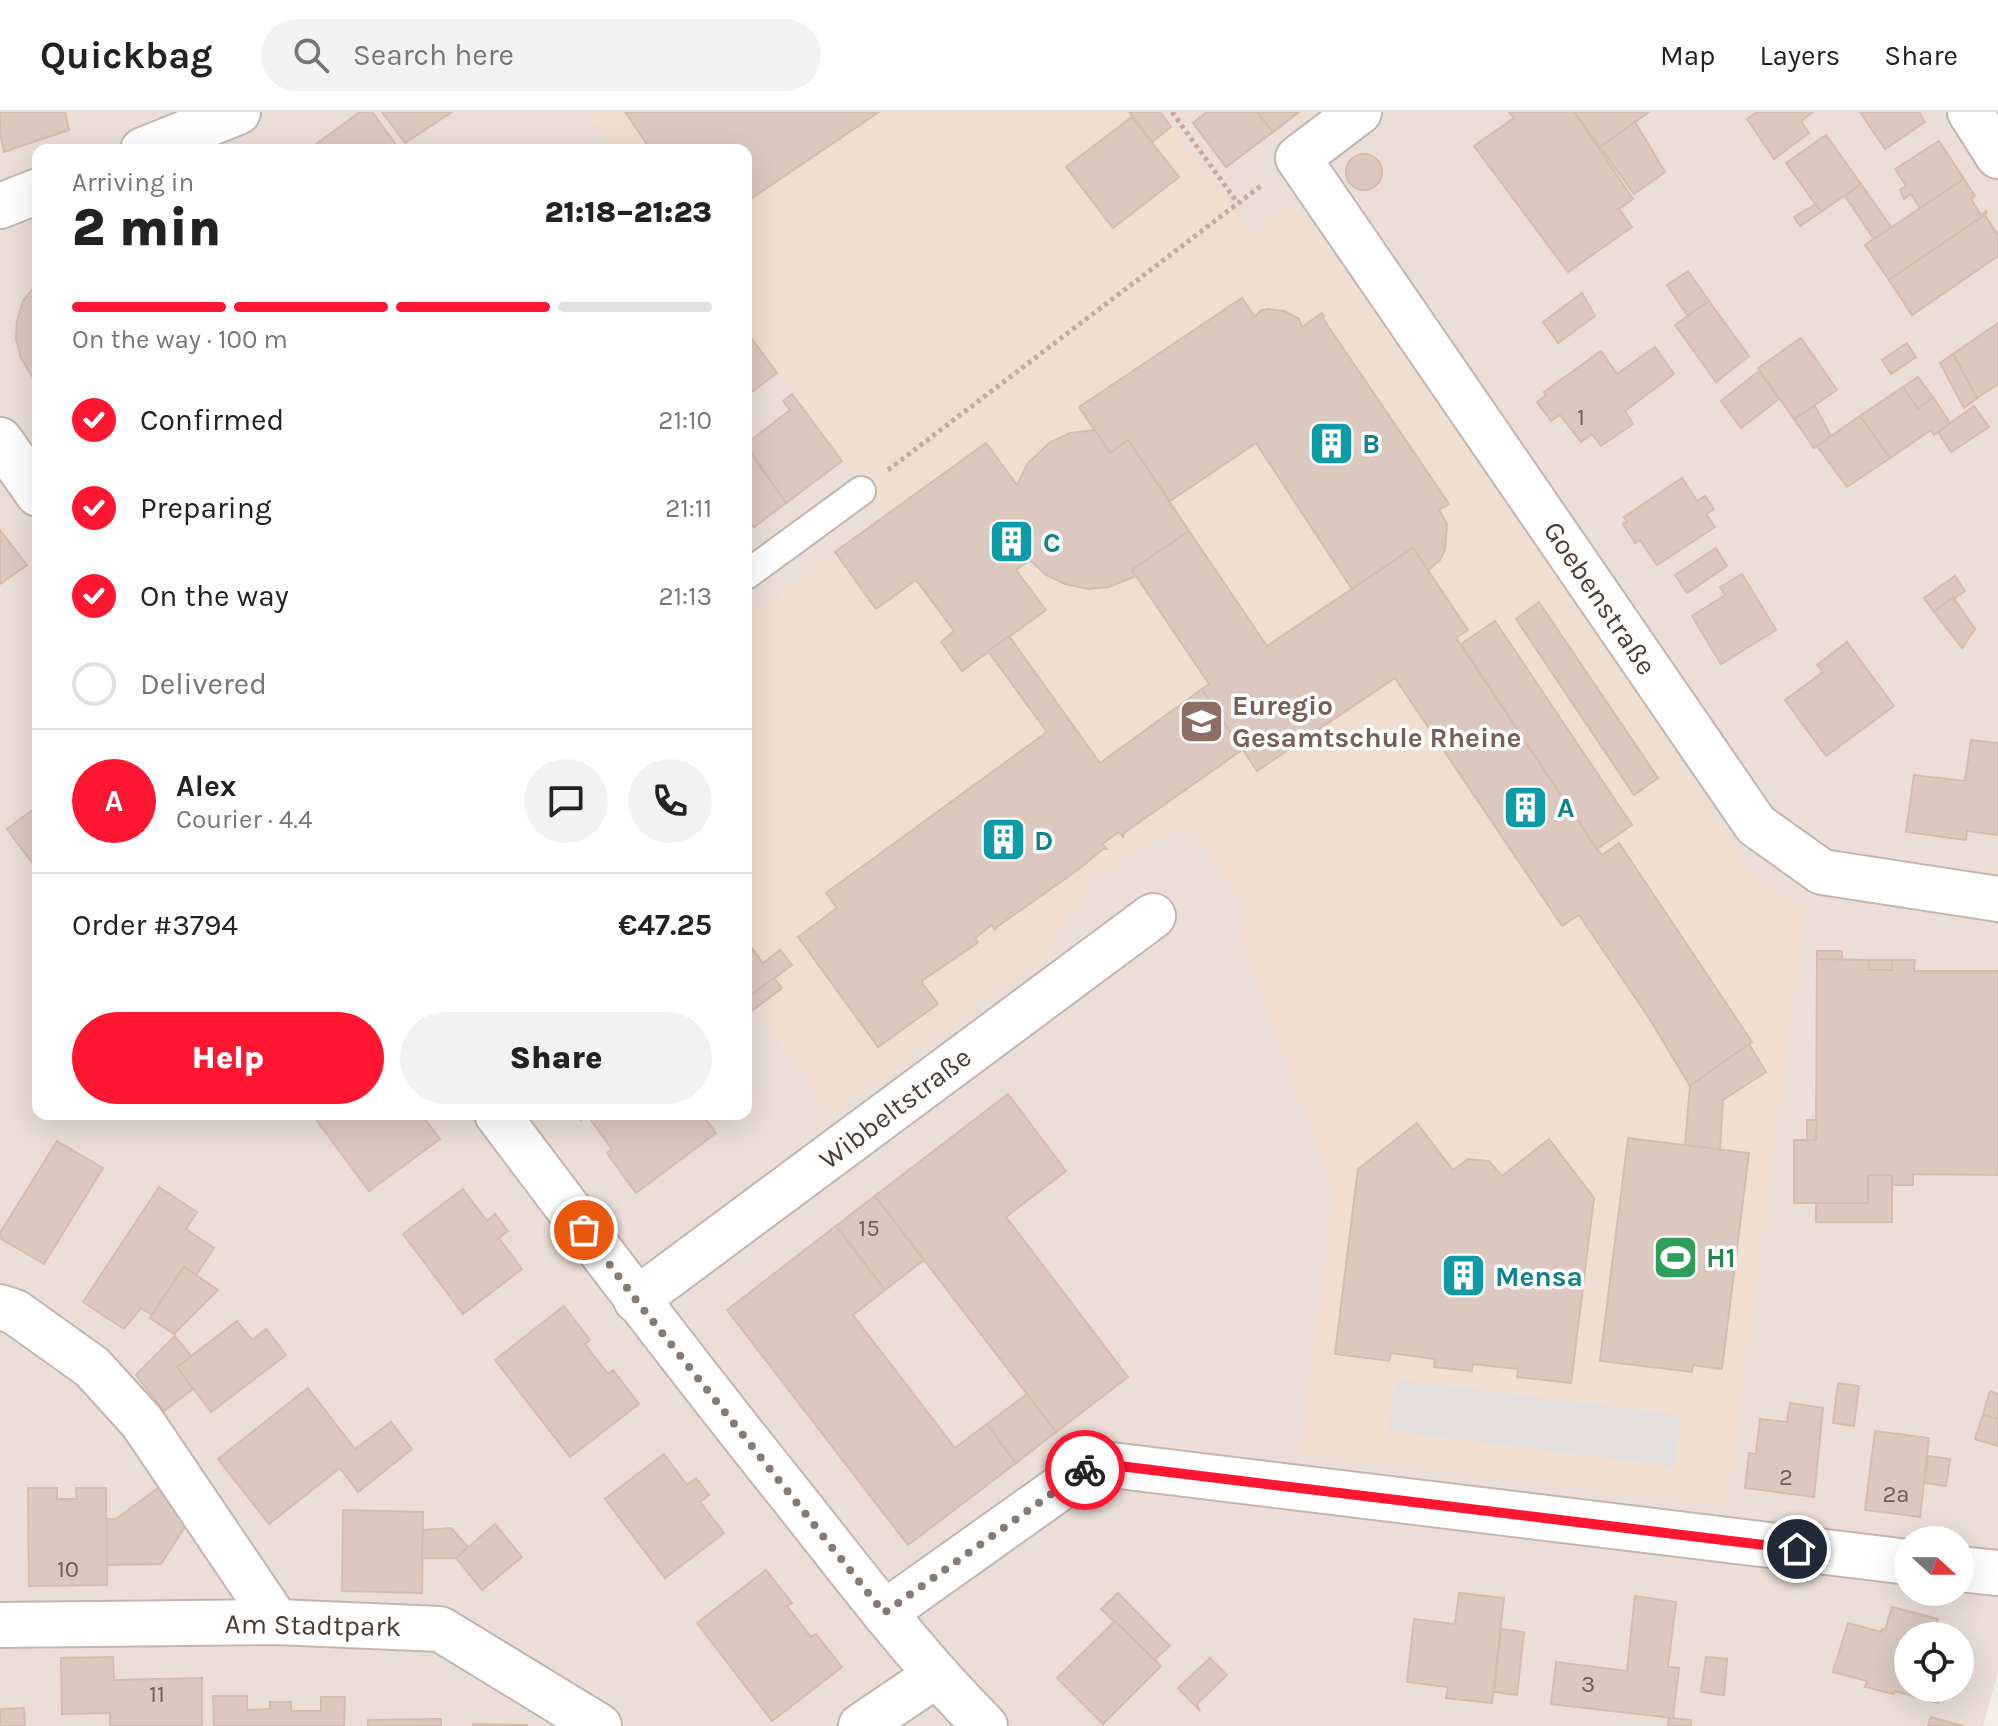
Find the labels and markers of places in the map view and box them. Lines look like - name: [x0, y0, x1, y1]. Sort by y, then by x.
- building icon: B: [1307, 419, 1355, 467]
- place label: B: [1362, 427, 1380, 460]
- building icon: C: [988, 518, 1036, 566]
- place label: C: [1043, 526, 1061, 559]
- place label: Euregio Gesamtschule Rheine: [1232, 689, 1521, 754]
- school or university icon: Euregio Gesamtschule Rheine: [1177, 697, 1225, 745]
- building icon: A: [1502, 783, 1550, 831]
- place label: A: [1557, 791, 1575, 824]
- building icon: D: [979, 816, 1027, 864]
- place label: D: [1034, 824, 1053, 857]
- pin: [550, 1196, 618, 1264]
- sports icon: H1: [1651, 1233, 1699, 1281]
- place label: H1: [1706, 1241, 1736, 1274]
- building icon: Mensa: [1440, 1252, 1488, 1300]
- place label: Mensa: [1495, 1260, 1583, 1293]
- pin: [1763, 1515, 1831, 1583]

